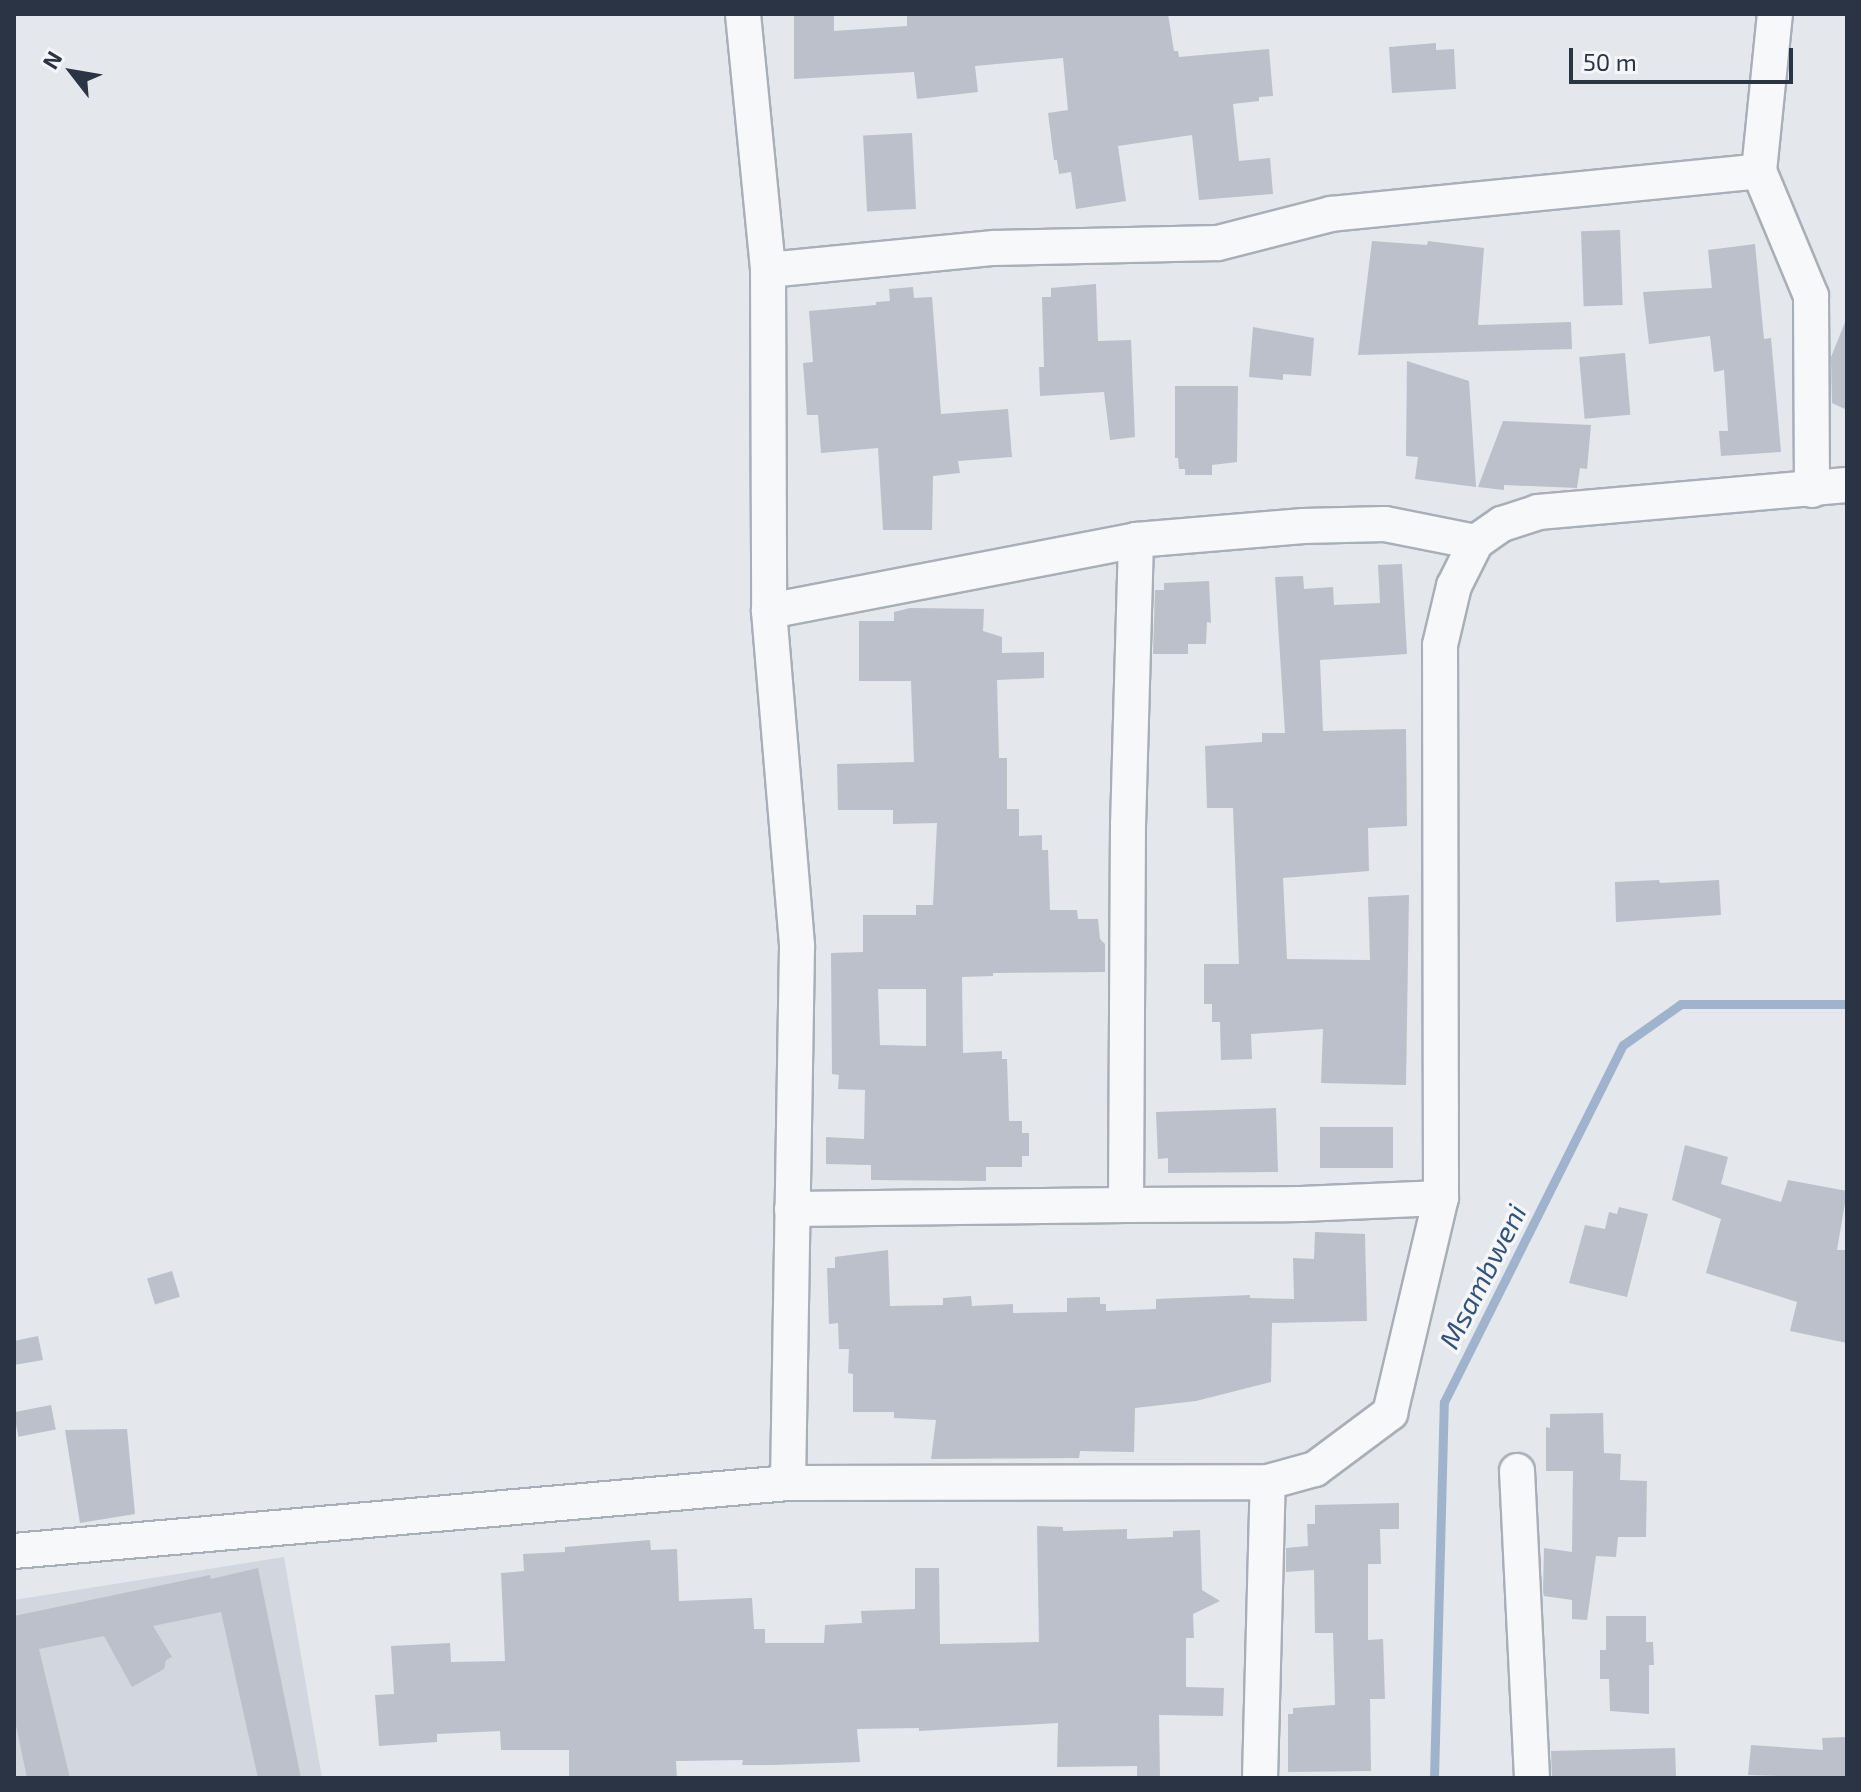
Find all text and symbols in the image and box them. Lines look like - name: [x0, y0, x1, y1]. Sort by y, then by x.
- north arrow: [32, 32, 112, 112]
- scale bar: [1573, 32, 1797, 82]
- text: N: [36, 46, 67, 73]
- text: 50 m: [1583, 47, 1637, 76]
- water label: Msambweni: [1431, 1198, 1533, 1354]

